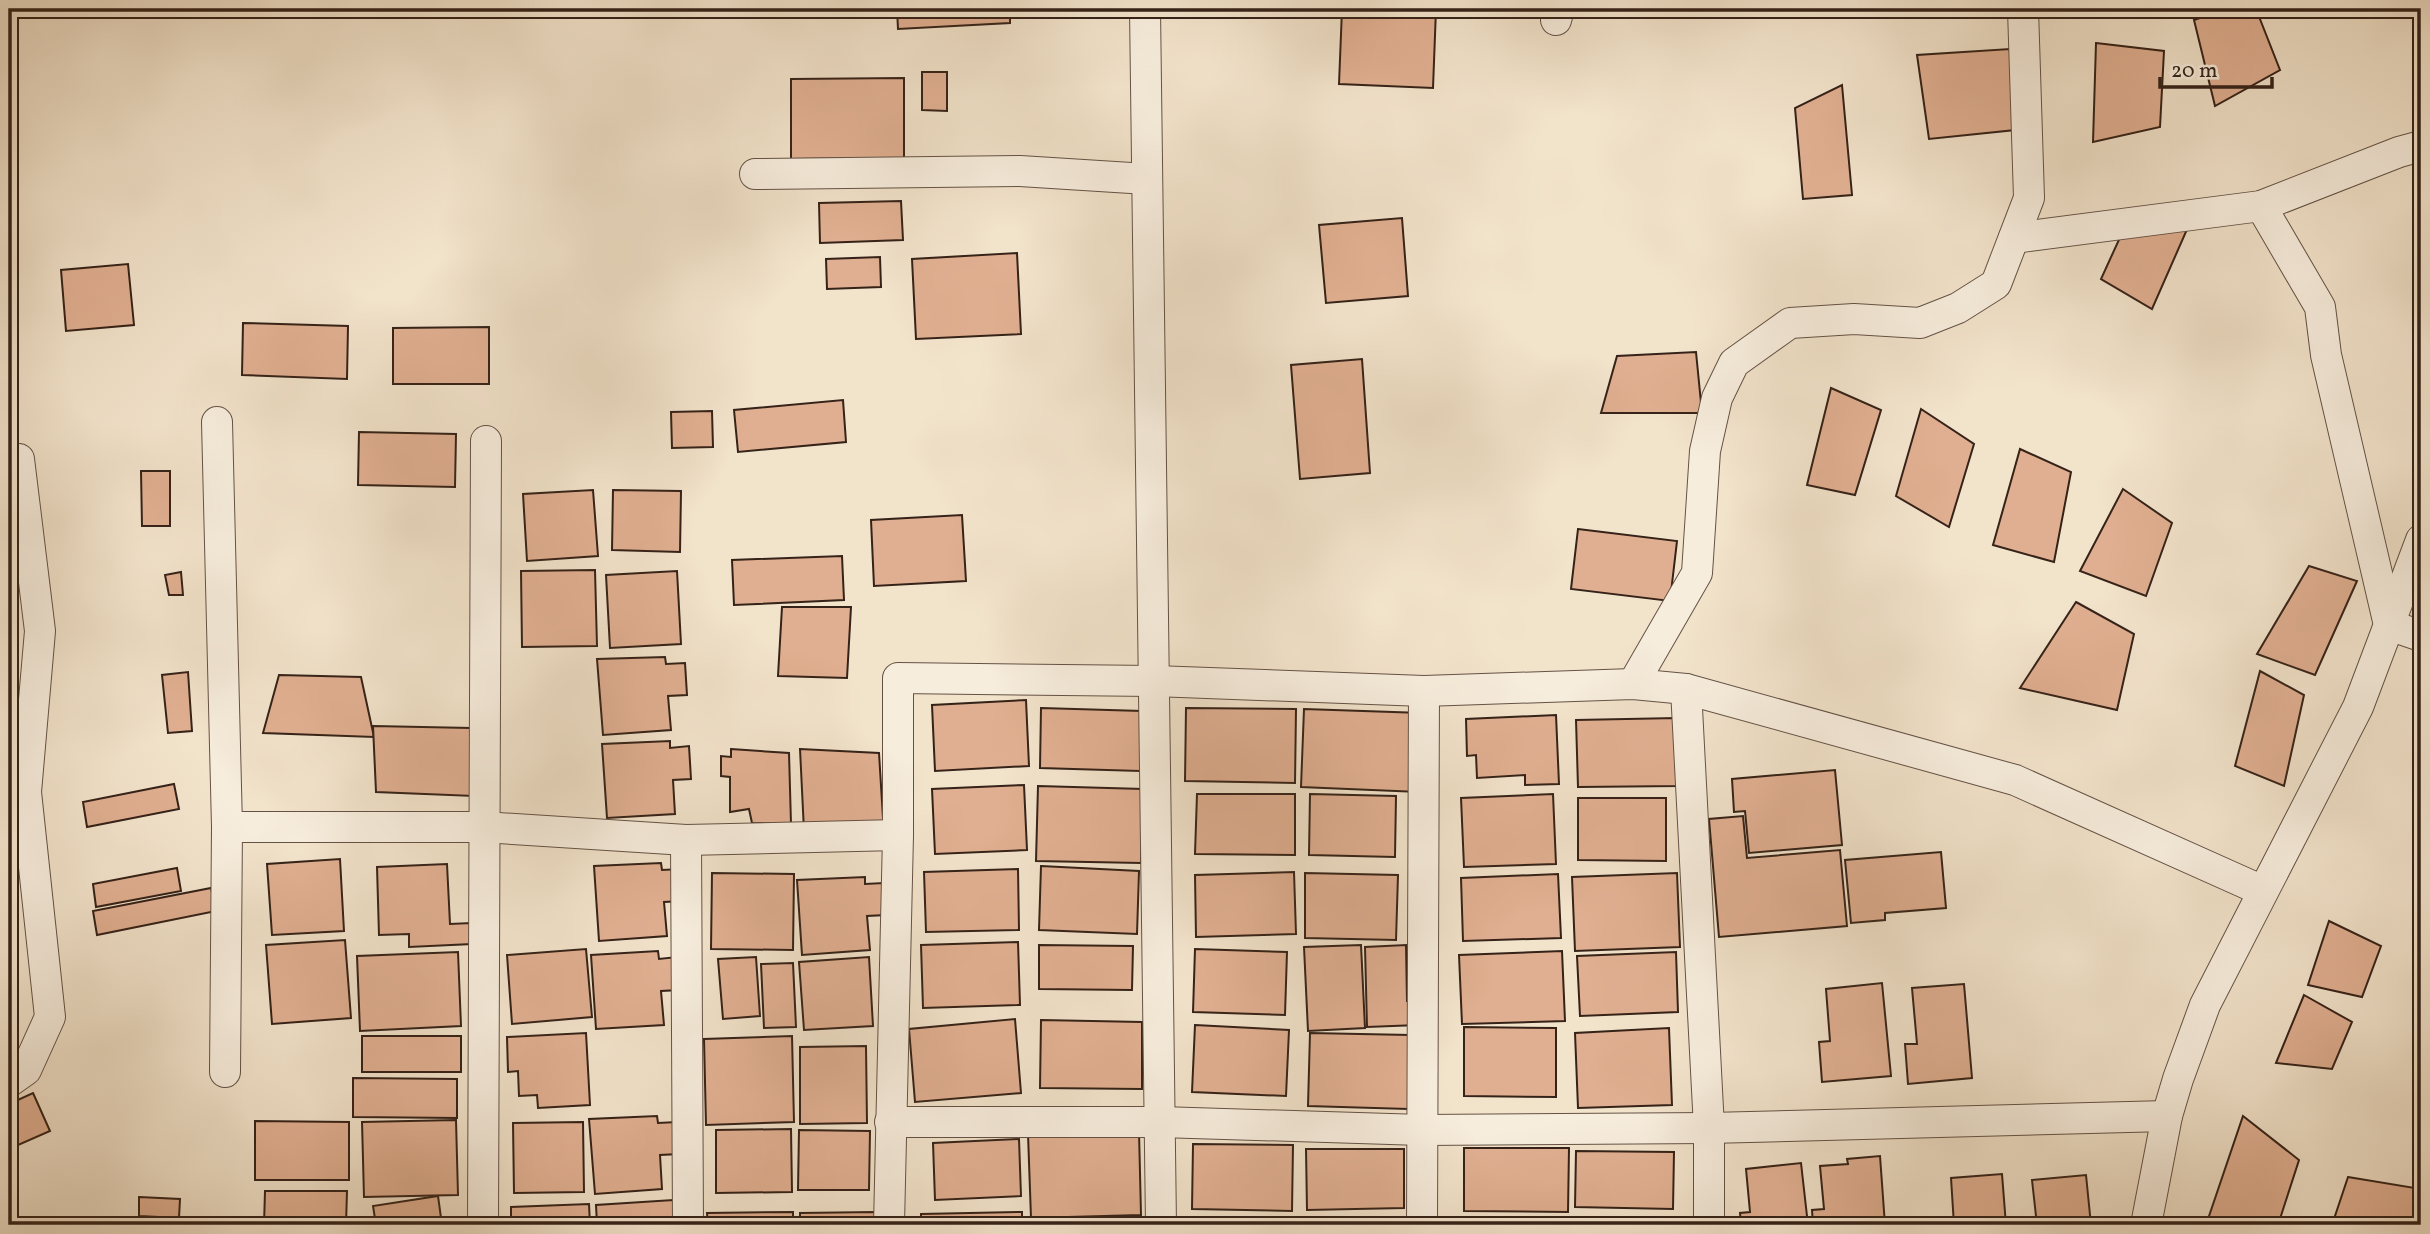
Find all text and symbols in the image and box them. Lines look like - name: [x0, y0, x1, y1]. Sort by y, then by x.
- scale bar: [2160, 46, 2272, 90]
- text: 20 m: [2171, 57, 2217, 86]

